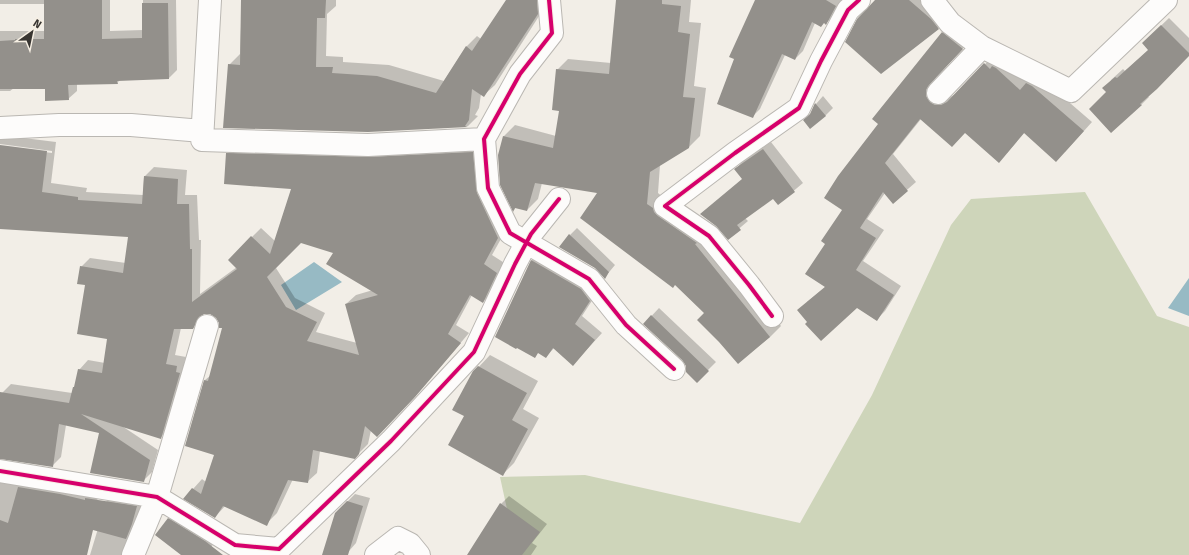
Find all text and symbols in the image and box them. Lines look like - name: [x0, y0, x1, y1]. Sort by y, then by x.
- north arrow: [12, 12, 52, 52]
- text: N: [31, 17, 44, 31]

